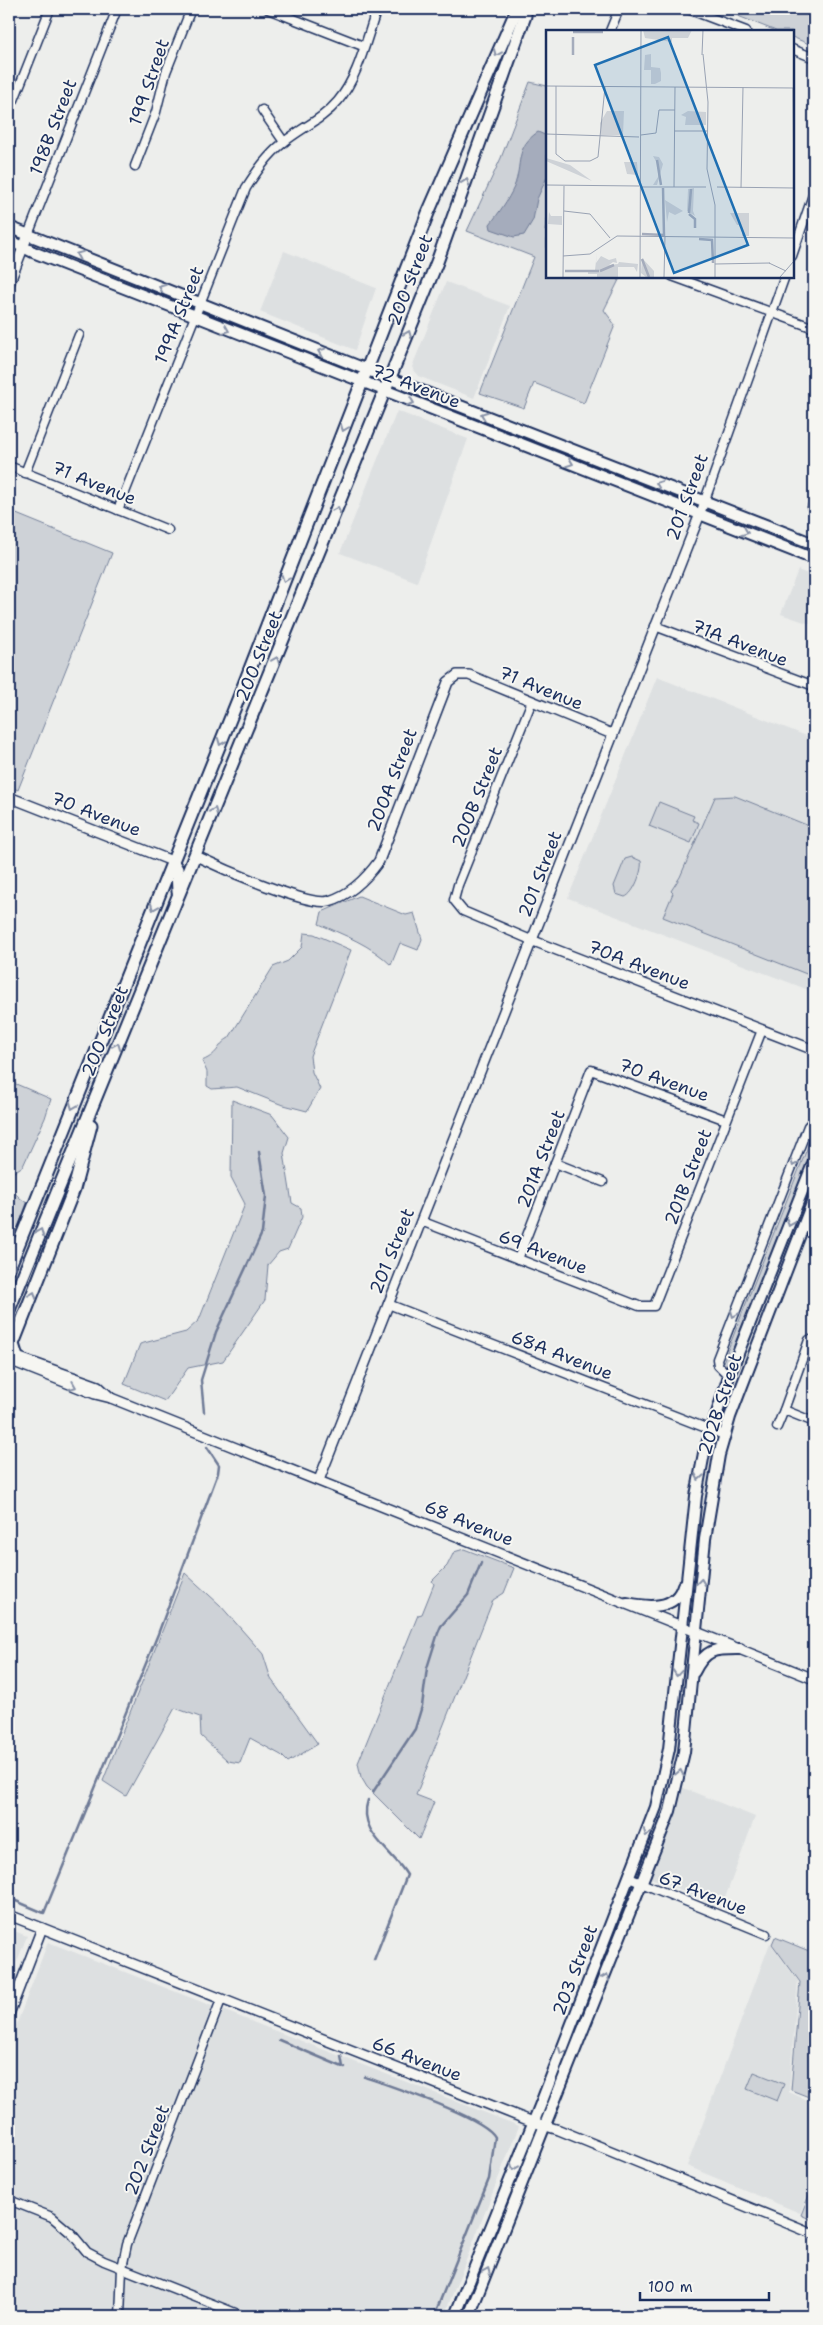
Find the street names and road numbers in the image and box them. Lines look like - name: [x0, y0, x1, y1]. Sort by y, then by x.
- street label: 199 Street: [123, 35, 175, 129]
- street label: 198B Street: [24, 75, 82, 179]
- street label: 200 Street: [382, 231, 438, 329]
- street label: 199A Street: [149, 262, 210, 367]
- street label: 72 Avenue: [368, 358, 464, 414]
- street label: 201 Street: [660, 450, 714, 544]
- street label: 71 Avenue: [48, 455, 140, 511]
- street label: 200 Street: [230, 607, 288, 705]
- street label: 71A Avenue: [688, 614, 792, 672]
- street label: 71 Avenue: [495, 660, 587, 716]
- street label: 200A Street: [361, 725, 423, 835]
- street label: 200B Street: [446, 743, 508, 851]
- street label: 70 Avenue: [48, 786, 144, 842]
- street label: 201 Street: [513, 827, 567, 921]
- street label: 70A Avenue: [585, 935, 693, 995]
- street label: 200 Street: [76, 982, 134, 1080]
- street label: 70 Avenue: [616, 1053, 712, 1107]
- street label: 201A Street: [511, 1106, 571, 1211]
- street label: 201B Street: [659, 1125, 717, 1229]
- street label: 201 Street: [364, 1204, 420, 1298]
- street label: 69 Avenue: [495, 1224, 591, 1280]
- street label: 68A Avenue: [508, 1325, 616, 1385]
- street label: 202B Street: [692, 1350, 748, 1458]
- street label: 68 Avenue: [421, 1494, 517, 1552]
- street label: 67 Avenue: [655, 1865, 751, 1921]
- street label: 203 Street: [547, 1921, 603, 2019]
- street label: 66 Avenue: [369, 2031, 465, 2087]
- street label: 202 Street: [119, 2101, 175, 2199]

